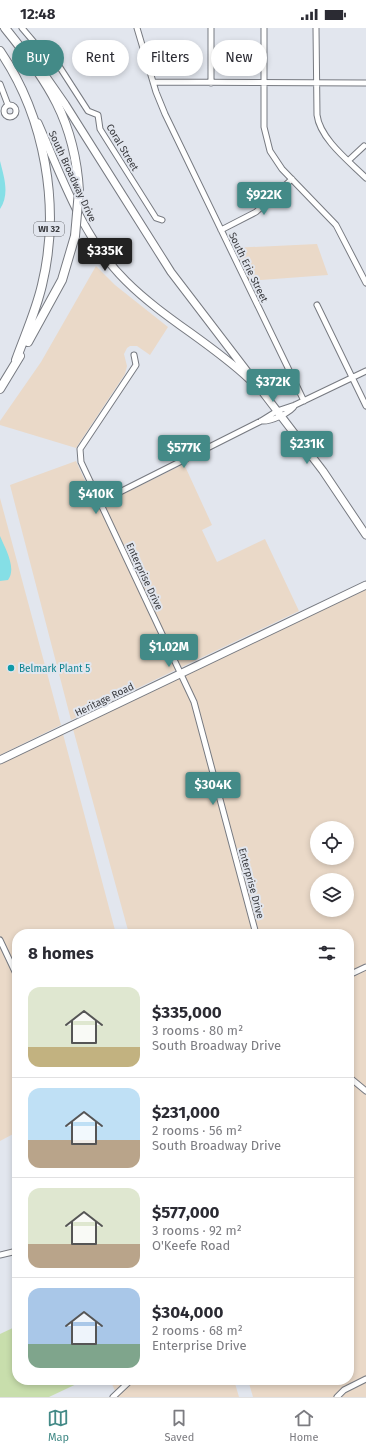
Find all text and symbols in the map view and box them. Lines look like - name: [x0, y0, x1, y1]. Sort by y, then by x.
- text: 12:48: [20, 5, 55, 23]
- chip: Buy: [12, 40, 64, 76]
- chip: Rent: [72, 40, 129, 76]
- chip: Filters: [137, 40, 203, 76]
- chip: New: [211, 40, 267, 76]
- street label: Coral Street: [103, 122, 141, 174]
- street label: South Broadway Drive: [46, 129, 99, 224]
- pin: $922K: [236, 182, 292, 216]
- text: $922K: [246, 187, 282, 202]
- road number: WI 32: [34, 222, 64, 236]
- street label: South Erie Street: [226, 230, 270, 305]
- pin: $335K: [77, 238, 133, 272]
- text: $335K: [87, 243, 123, 258]
- pin: $372K: [245, 369, 301, 403]
- text: $372K: [256, 374, 290, 389]
- pin: $231K: [279, 431, 335, 465]
- pin: $577K: [156, 435, 212, 469]
- text: $231K: [290, 436, 324, 451]
- text: $577K: [167, 440, 201, 455]
- pin: $410K: [68, 481, 124, 515]
- text: $410K: [78, 486, 114, 501]
- street label: Enterprise Drive: [123, 541, 165, 612]
- pin: $1.02M: [136, 634, 202, 668]
- text: $1.02M: [149, 639, 189, 654]
- marker: Belmark Plant 5: [6, 663, 16, 673]
- place label: Belmark Plant 5: [19, 663, 90, 675]
- street label: Heritage Road: [73, 680, 136, 719]
- pin: $304K: [185, 772, 241, 806]
- text: $304K: [194, 777, 232, 792]
- map controls: [310, 821, 354, 917]
- button: locate: [310, 821, 354, 865]
- street label: Enterprise Drive: [236, 847, 266, 920]
- button: layers: [310, 873, 354, 917]
- icon: filters: [316, 942, 338, 964]
- text: 8 homes: [28, 943, 94, 964]
- text: $335,000: [152, 1002, 222, 1023]
- icon: home: [60, 1003, 108, 1051]
- text: 3 rooms · 80 m²: [152, 1023, 243, 1038]
- text: South Broadway Drive: [152, 1038, 281, 1053]
- text: $231,000: [152, 1102, 220, 1123]
- icon: home: [60, 1104, 108, 1152]
- text: 2 rooms · 56 m²: [152, 1123, 242, 1138]
- text: South Broadway Drive: [152, 1138, 281, 1153]
- text: $577,000: [152, 1202, 220, 1223]
- icon: home: [60, 1204, 108, 1252]
- text: 3 rooms · 92 m²: [152, 1223, 242, 1238]
- text: O'Keefe Road: [152, 1238, 230, 1253]
- text: $304,000: [152, 1302, 223, 1323]
- icon: home: [60, 1304, 108, 1352]
- text: 2 rooms · 68 m²: [152, 1323, 243, 1338]
- text: Enterprise Drive: [152, 1338, 247, 1353]
- tab: Map: [47, 1407, 69, 1444]
- tab: Saved: [164, 1407, 194, 1444]
- tab: Home: [289, 1407, 319, 1444]

